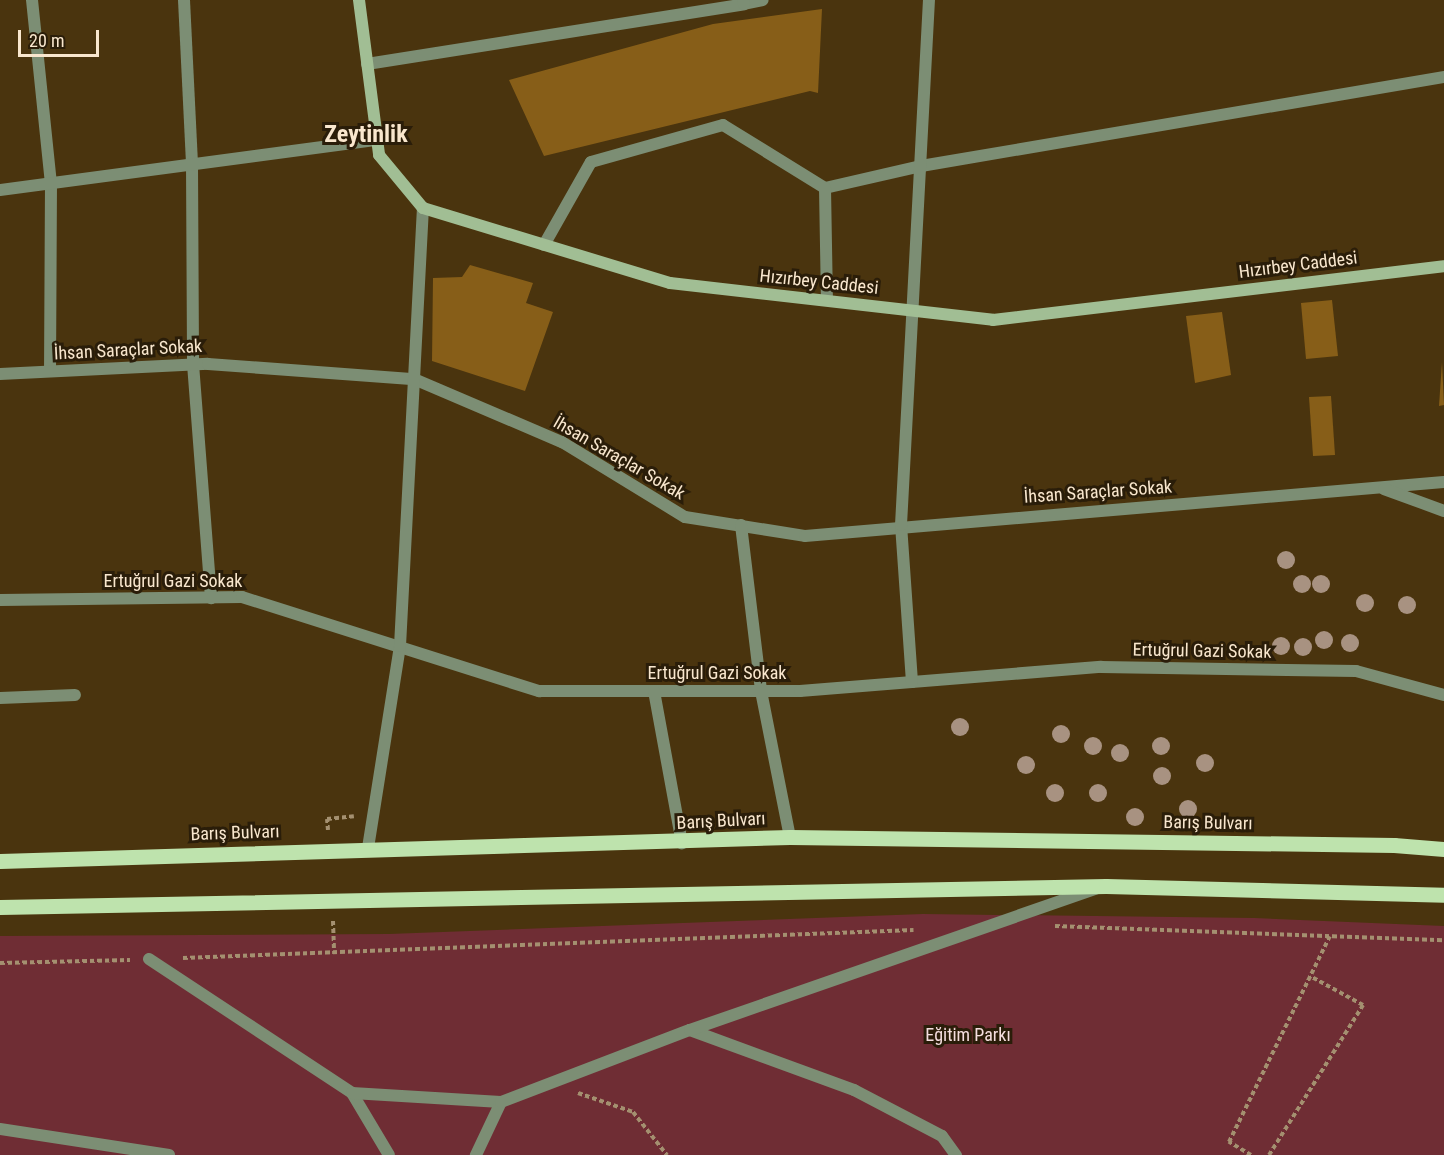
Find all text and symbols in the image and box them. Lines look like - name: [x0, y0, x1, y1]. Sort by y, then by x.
- scale bar: [21, 18, 102, 56]
- text: 20 m: [29, 30, 64, 51]
- district label: Zeytinlik: [324, 121, 408, 149]
- street label: Hızırbey Caddesi: [1237, 247, 1359, 283]
- street label: Hızırbey Caddesi: [759, 265, 879, 299]
- street label: İhsan Saraçlar Sokak: [53, 335, 203, 365]
- street label: İhsan Saraçlar Sokak: [549, 412, 689, 504]
- street label: İhsan Saraçlar Sokak: [1023, 476, 1173, 508]
- street label: Ertuğrul Gazi Sokak: [104, 570, 242, 592]
- street label: Ertuğrul Gazi Sokak: [1132, 639, 1272, 663]
- street label: Ertuğrul Gazi Sokak: [648, 662, 786, 684]
- street label: Barış Bulvarı: [676, 808, 766, 834]
- street label: Barış Bulvarı: [1163, 811, 1253, 835]
- street label: Barış Bulvarı: [190, 821, 280, 845]
- park label: Eğitim Parkı: [925, 1024, 1011, 1046]

